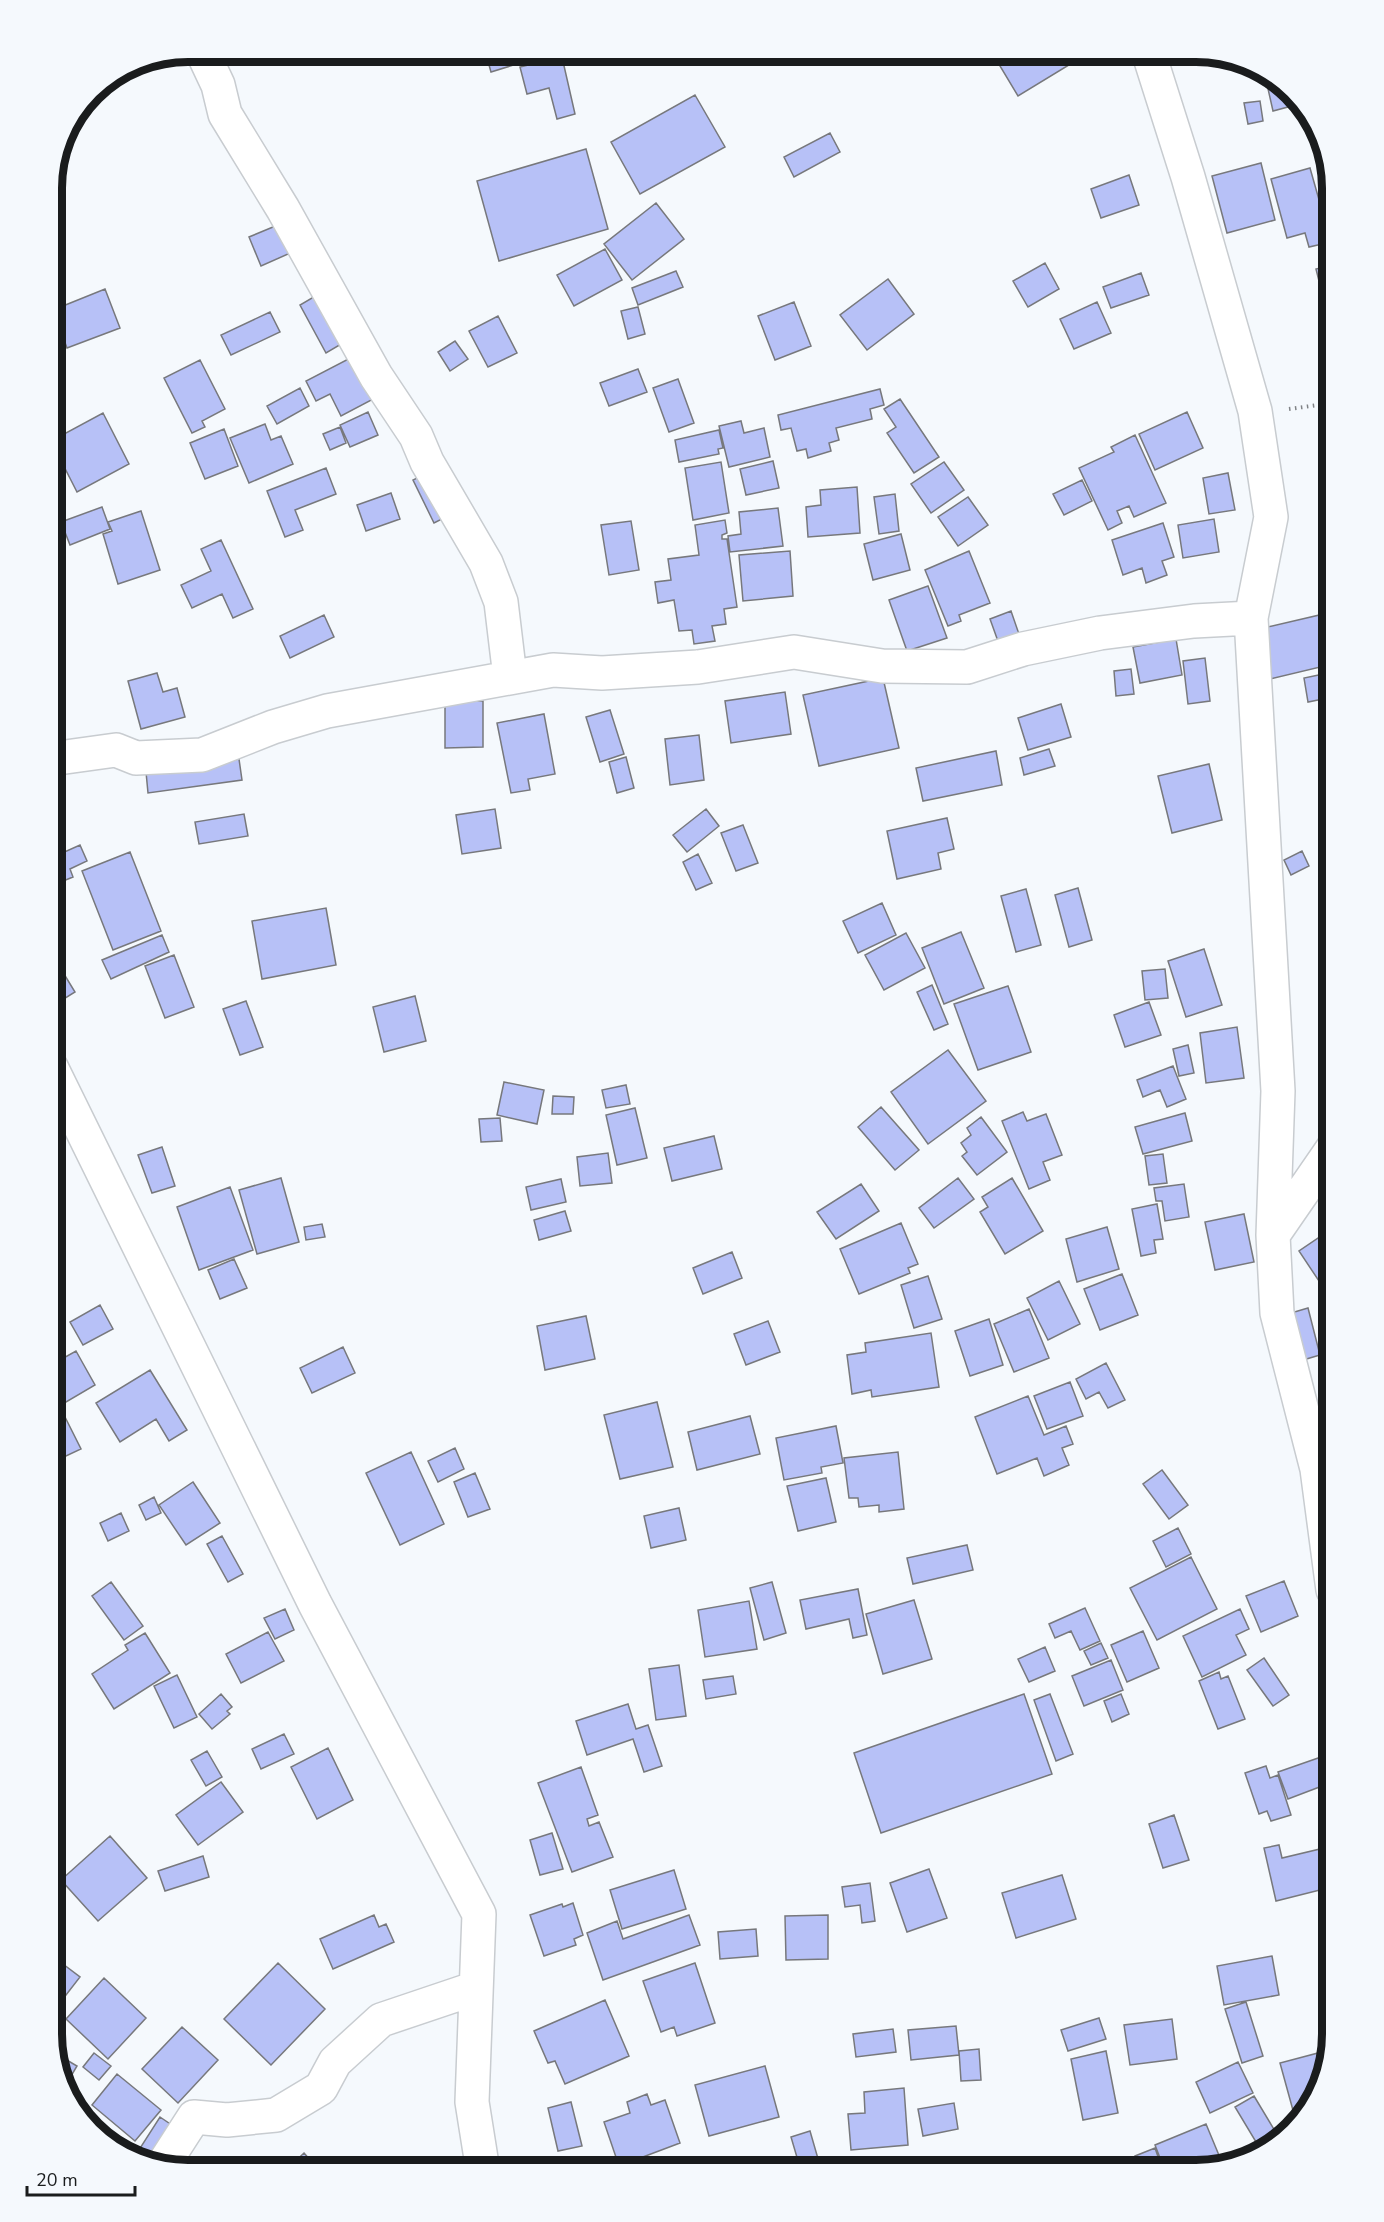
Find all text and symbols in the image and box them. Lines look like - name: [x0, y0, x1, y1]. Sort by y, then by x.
- scale bar: [27, 2159, 135, 2197]
- text: 20 m: [36, 2168, 78, 2192]

